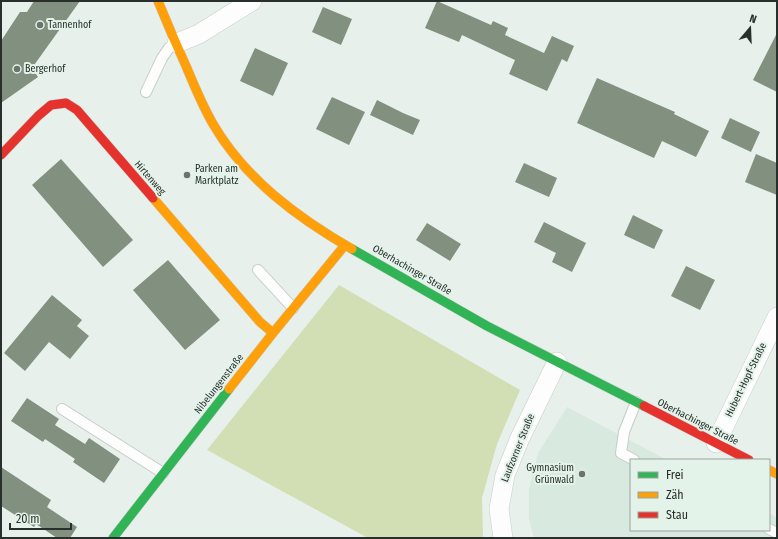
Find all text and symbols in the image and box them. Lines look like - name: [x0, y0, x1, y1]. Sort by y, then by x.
- north arrow: [730, 8, 770, 48]
- text: N: [748, 12, 758, 26]
- place label: Tannenhof: [48, 19, 92, 31]
- marker: Tannenhof: [35, 20, 45, 30]
- place label: Bergerhof: [25, 63, 66, 75]
- marker: Bergerhof: [12, 64, 22, 74]
- street label: Hirtenweg: [132, 158, 168, 198]
- place label: Parken am Marktplatz: [195, 163, 239, 187]
- marker: Parken am Marktplatz: [182, 170, 192, 180]
- street label: Oberhachinger Straße: [370, 242, 454, 298]
- street label: Hubert-Hopf-Straße: [723, 341, 769, 419]
- street label: Nibelungenstraße: [192, 352, 246, 416]
- street label: Oberhachinger Straße: [655, 396, 741, 448]
- street label: Laufzorner Straße: [499, 412, 537, 484]
- legend: [630, 459, 770, 531]
- place label: Gymnasium Grünwald: [526, 462, 574, 486]
- text: Frei: [666, 468, 684, 482]
- marker: Gymnasium Grünwald: [577, 469, 587, 479]
- text: Zäh: [666, 488, 684, 502]
- scale bar: [10, 505, 71, 531]
- text: Stau: [666, 508, 688, 522]
- text: 20 m: [16, 512, 40, 526]

